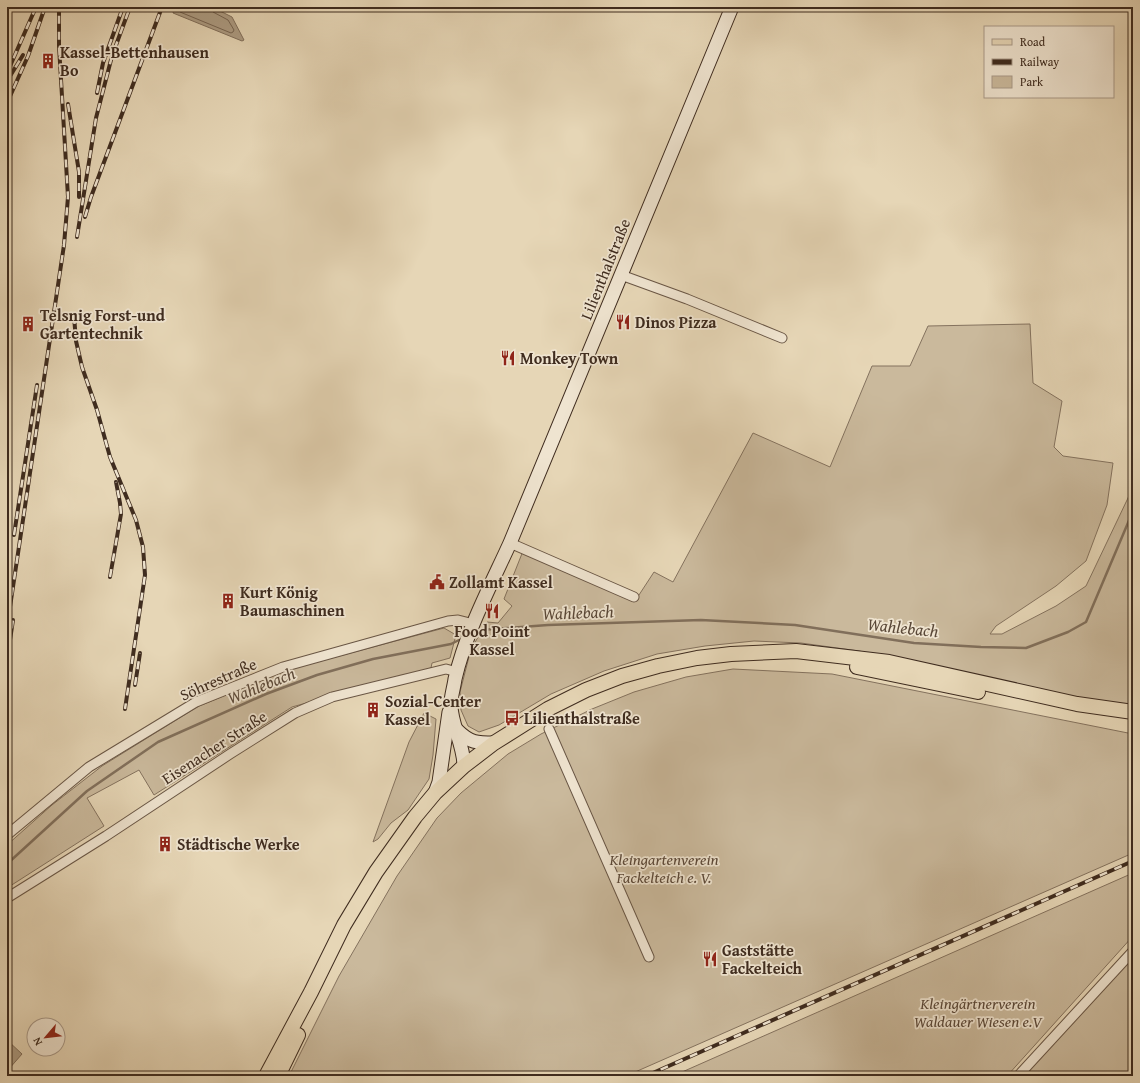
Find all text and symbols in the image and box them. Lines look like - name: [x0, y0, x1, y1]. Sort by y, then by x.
- legend: [984, 26, 1114, 98]
- text: Road: [1020, 33, 1046, 50]
- place label: Kassel-Bettenhausen Bo: [60, 40, 209, 82]
- building icon: Kassel-Bettenhausen Bo: [39, 52, 57, 70]
- text: Railway: [1020, 53, 1059, 70]
- text: Park: [1020, 73, 1044, 90]
- street label: Lilienthalstraße: [574, 215, 636, 323]
- place label: Telsnig Forst-und Gartentechnik: [40, 303, 166, 345]
- place label: Dinos Pizza: [635, 310, 717, 334]
- restaurant icon: Dinos Pizza: [614, 313, 632, 331]
- building icon: Telsnig Forst-und Gartentechnik: [19, 315, 37, 333]
- place label: Monkey Town: [520, 346, 619, 370]
- restaurant icon: Monkey Town: [499, 349, 517, 367]
- place label: Zollamt Kassel: [449, 570, 553, 594]
- public building icon: Zollamt Kassel: [428, 573, 446, 591]
- place label: Kurt König Baumaschinen: [240, 580, 345, 622]
- building icon: Kurt König Baumaschinen: [219, 592, 237, 610]
- water label: Wahlebach: [542, 598, 614, 626]
- restaurant icon: Food Point Kassel: [483, 602, 501, 620]
- water label: Wahlebach: [866, 611, 940, 643]
- place label: Food Point Kassel: [454, 619, 530, 661]
- street label: Söhrestraße: [176, 651, 260, 707]
- water label: Wahlebach: [223, 660, 299, 710]
- place label: Sozial-Center Kassel: [385, 689, 482, 731]
- building icon: Sozial-Center Kassel: [364, 701, 382, 719]
- street label: Eisenacher Straße: [157, 704, 271, 790]
- place label: Lilienthalstraße: [524, 706, 640, 730]
- bus stop icon: Lilienthalstraße: [503, 709, 521, 727]
- place label: Städtische Werke: [177, 832, 300, 856]
- building icon: Städtische Werke: [156, 835, 174, 853]
- park label: Kleingartenverein Fackelteich e. V.: [608, 847, 719, 889]
- place label: Gaststätte Fackelteich: [722, 938, 803, 980]
- restaurant icon: Gaststätte Fackelteich: [701, 950, 719, 968]
- park label: Kleingärtnerverein Waldauer Wiesen e.V: [914, 991, 1043, 1033]
- north arrow: [26, 1017, 66, 1057]
- text: N: [28, 1034, 46, 1049]

